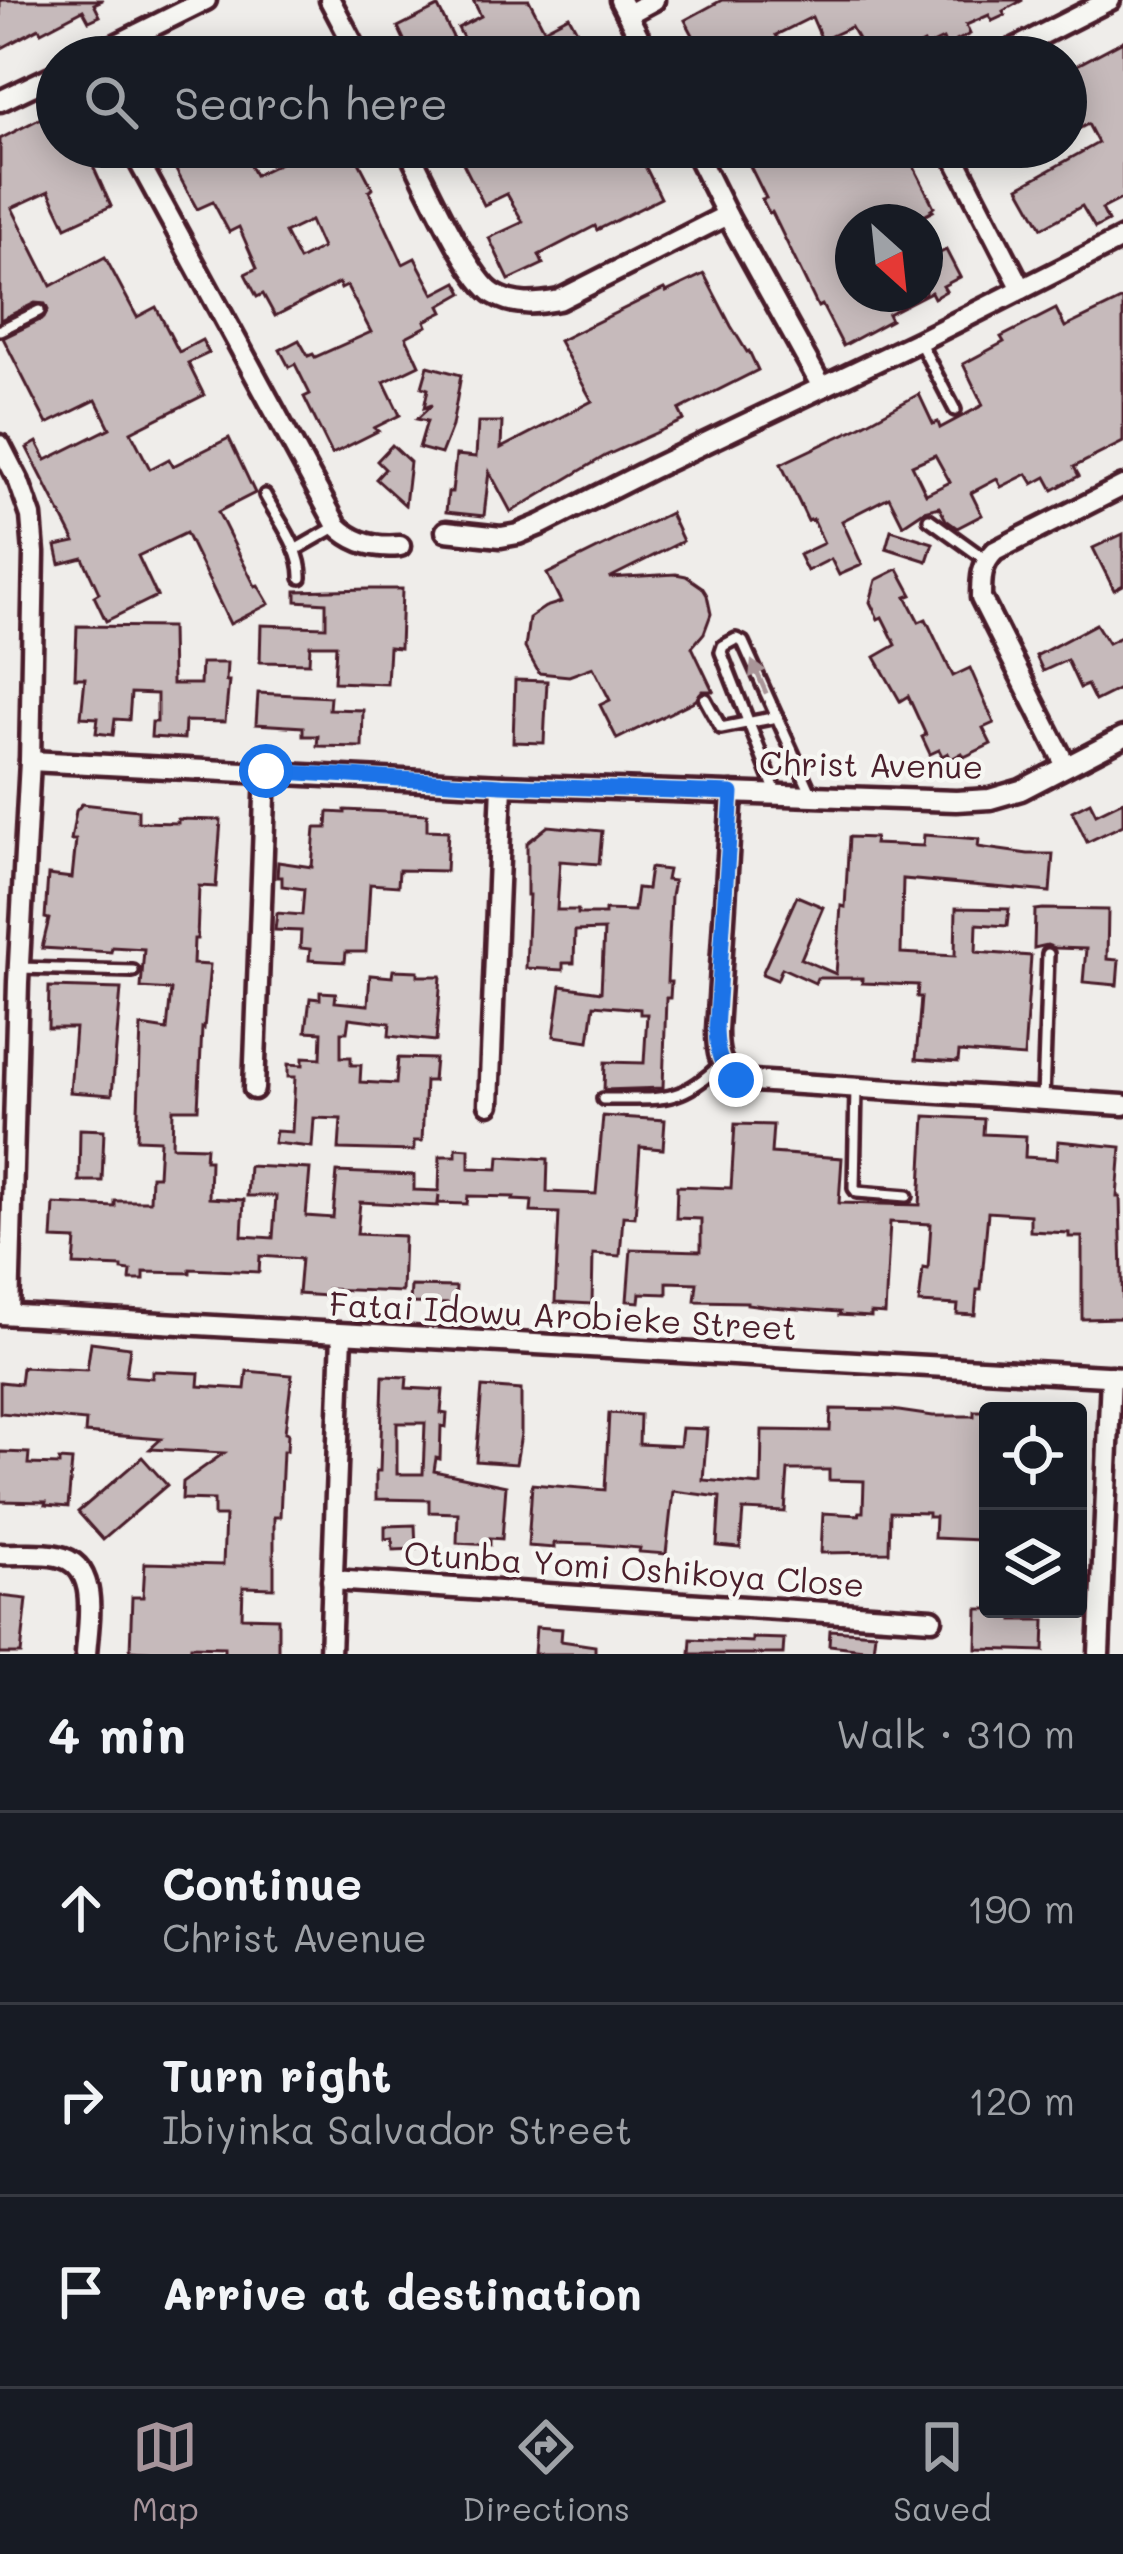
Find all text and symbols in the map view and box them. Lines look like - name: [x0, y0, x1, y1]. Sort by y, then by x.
- search box: [36, 36, 1087, 168]
- icon: search: [78, 69, 144, 135]
- text: Search here: [174, 73, 448, 131]
- north arrow: [835, 204, 943, 312]
- one-way arrow: [748, 659, 768, 694]
- street label: Christ Avenue: [759, 740, 983, 787]
- route start: [239, 744, 293, 798]
- route end: [709, 1053, 763, 1107]
- street label: Fatai Idowu Arobieke Street: [328, 1281, 798, 1348]
- map controls: [979, 1402, 1087, 1618]
- button: locate: [979, 1402, 1087, 1510]
- button: layers: [979, 1510, 1087, 1618]
- street label: Otunba Yomi Oshikoya Close: [402, 1530, 866, 1606]
- text: 4 min: [48, 1699, 186, 1766]
- text: Walk · 310 m: [836, 1707, 1075, 1758]
- text: Continue: [162, 1853, 362, 1911]
- icon: ahead: [48, 1875, 114, 1941]
- text: 190 m: [967, 1882, 1075, 1933]
- text: Christ Avenue: [162, 1911, 427, 1962]
- text: Turn right: [162, 2045, 391, 2103]
- icon: right: [48, 2067, 114, 2133]
- text: 120 m: [968, 2074, 1075, 2125]
- text: Ibiyinka Salvador Street: [162, 2103, 632, 2154]
- icon: arrive: [48, 2259, 114, 2325]
- text: Arrive at destination: [162, 2263, 642, 2321]
- tab: Map: [132, 2414, 199, 2529]
- tab: Directions: [462, 2414, 630, 2529]
- tab: Saved: [893, 2414, 991, 2529]

